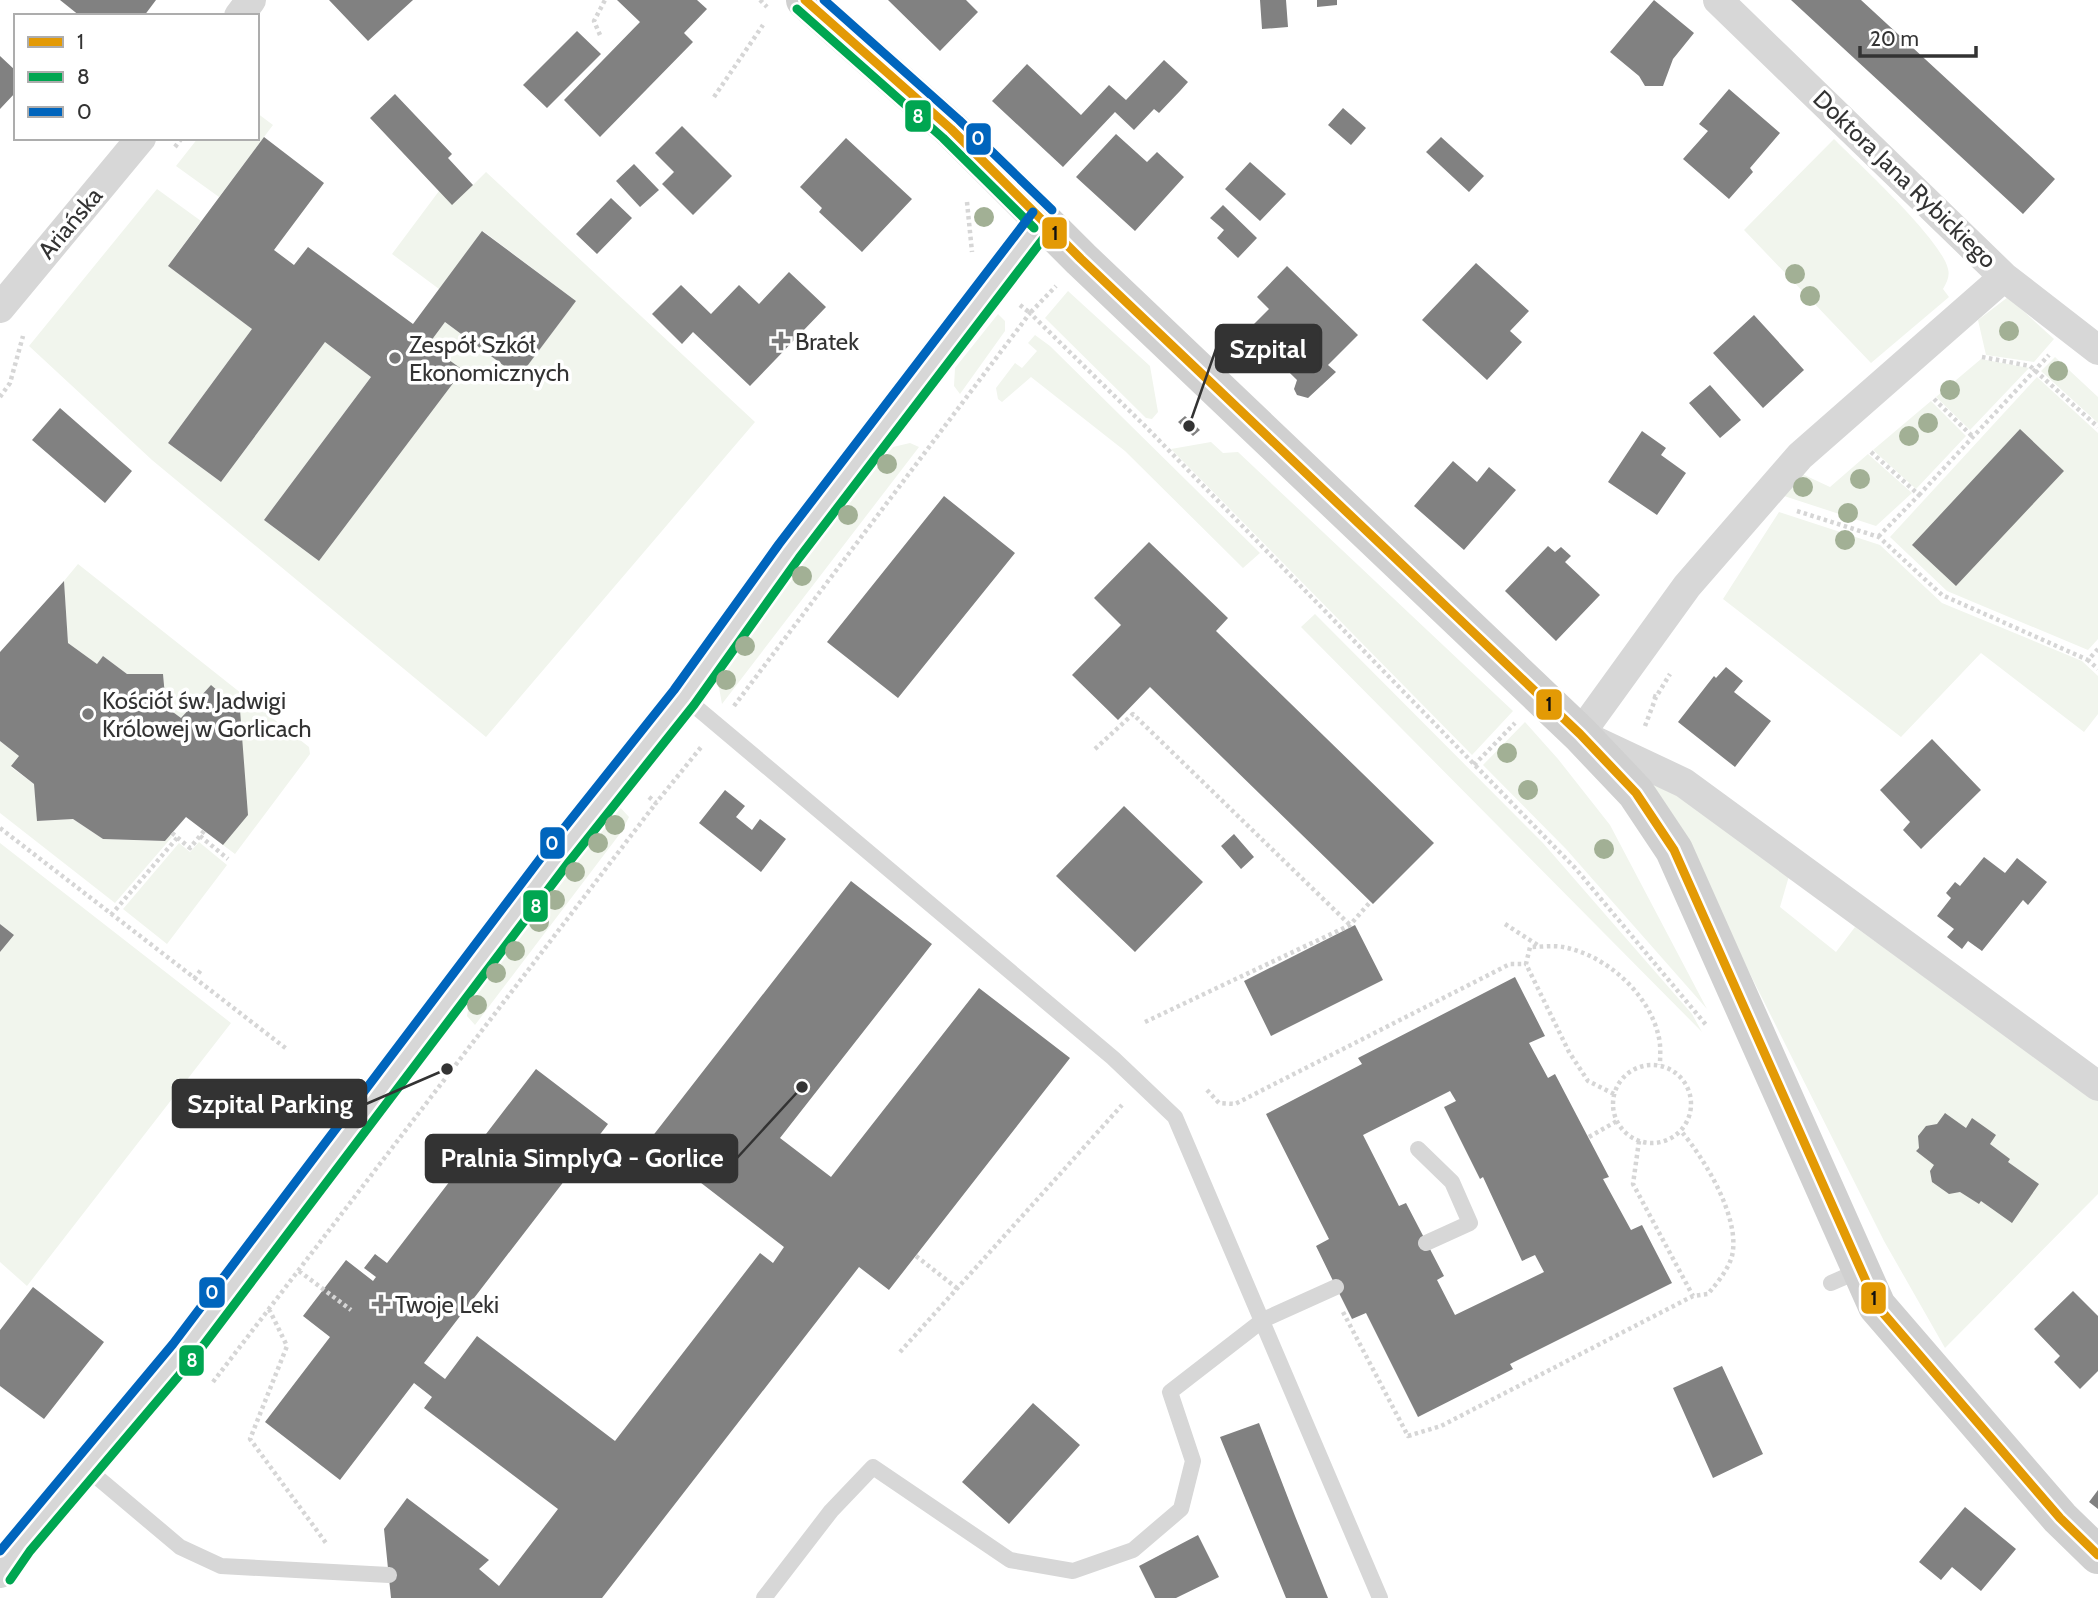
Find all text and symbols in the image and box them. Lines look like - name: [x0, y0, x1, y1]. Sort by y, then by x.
- legend: [14, 14, 259, 140]
- scale bar: [1860, 14, 1976, 58]
- text: 20 m: [1870, 26, 1919, 51]
- text: 1: [77, 29, 84, 54]
- text: 8: [77, 64, 90, 89]
- street label: Doktora Jana Rybickiego: [1807, 84, 2003, 274]
- text: 0: [77, 99, 92, 124]
- line badge: 8: [904, 99, 932, 133]
- text: 8: [912, 105, 924, 128]
- line badge: 0: [965, 122, 992, 156]
- text: 0: [971, 127, 985, 150]
- street label: Ariańska: [32, 181, 109, 265]
- line badge: 1: [1041, 216, 1068, 250]
- text: 1: [1051, 222, 1059, 245]
- callout: Szpital: [1216, 325, 1321, 372]
- place label: Bratek: [795, 327, 859, 356]
- place label: Zespół Szkół Ekonomicznych: [409, 330, 570, 387]
- marker: Bratek: [773, 333, 789, 349]
- text: Szpital: [1230, 333, 1307, 365]
- marker: Zespół Szkół Ekonomicznych: [387, 350, 403, 366]
- place label: Kościół św. Jadwigi Królowej w Gorlicach: [102, 686, 311, 743]
- line badge: 1: [1535, 688, 1563, 721]
- text: 1: [1545, 693, 1553, 716]
- marker: Kościół św. Jadwigi Królowej w Gorlicach: [80, 706, 96, 722]
- line badge: 0: [539, 826, 566, 860]
- text: 0: [545, 832, 559, 855]
- line badge: 8: [522, 889, 549, 923]
- text: 8: [530, 895, 542, 918]
- callout: Szpital Parking: [173, 1080, 366, 1127]
- text: Szpital Parking: [187, 1088, 353, 1120]
- callout: Pralnia SimplyQ - Gorlice: [426, 1135, 737, 1182]
- text: Pralnia SimplyQ - Gorlice: [440, 1142, 724, 1174]
- line badge: 0: [198, 1276, 226, 1309]
- text: 0: [205, 1281, 219, 1304]
- line badge: 1: [1860, 1281, 1887, 1315]
- text: 1: [1870, 1287, 1878, 1310]
- place label: Twoje Leki: [395, 1290, 499, 1319]
- marker: Twoje Leki: [373, 1296, 389, 1312]
- line badge: 8: [178, 1344, 205, 1377]
- text: 8: [186, 1349, 198, 1372]

